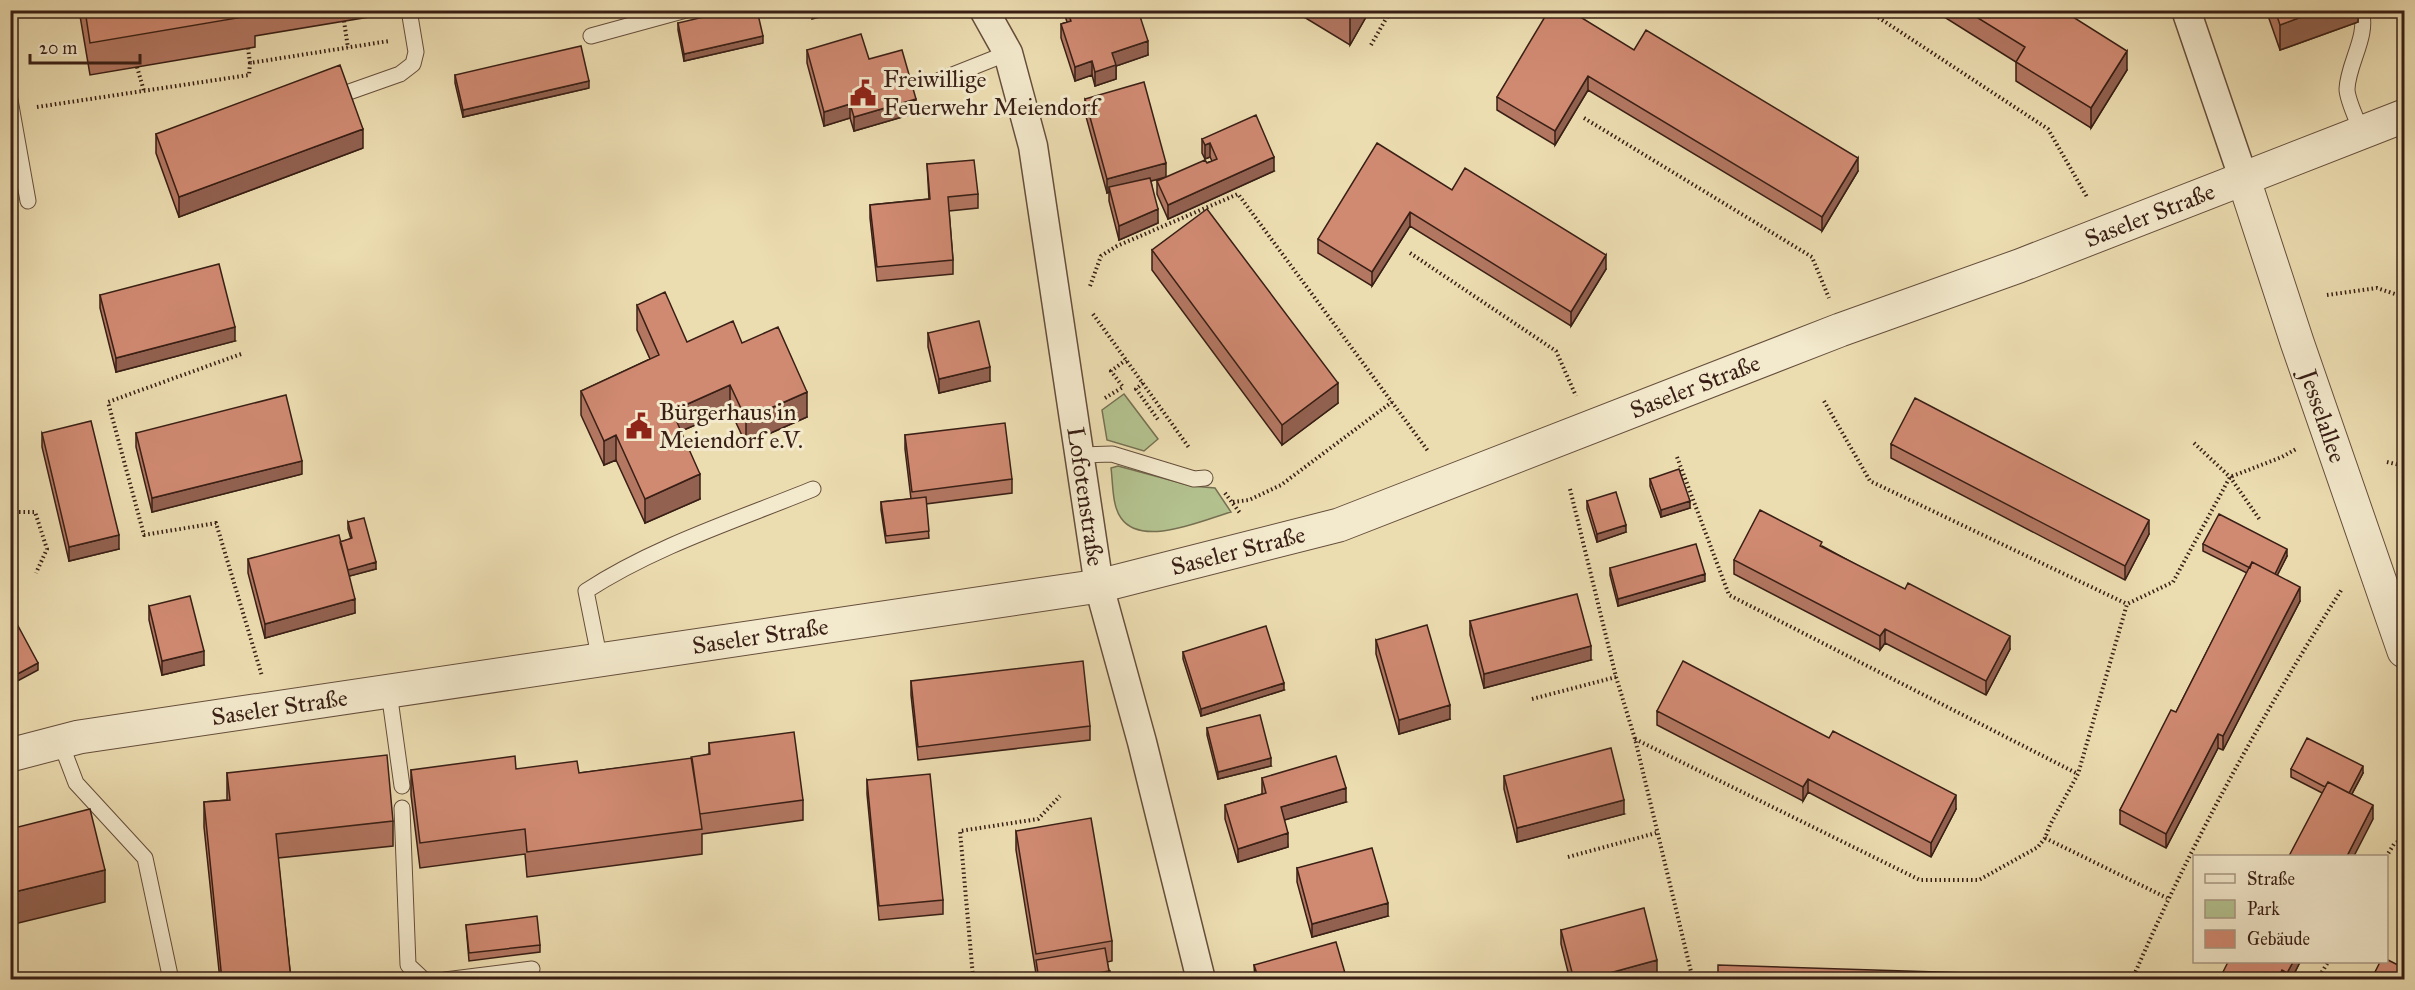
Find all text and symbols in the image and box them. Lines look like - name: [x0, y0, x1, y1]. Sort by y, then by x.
- scale bar: [30, 27, 140, 65]
- text: 20 m: [39, 37, 77, 59]
- place label: Freiwillige Feuerwehr Meiendorf: [883, 64, 1102, 122]
- public building icon: Freiwillige Feuerwehr Meiendorf: [848, 78, 878, 108]
- street label: Saseler Straße: [2080, 176, 2219, 254]
- street label: Saseler Straße: [1626, 348, 1764, 425]
- street label: Jesselallee: [2292, 363, 2353, 467]
- place label: Bürgerhaus in Meiendorf e.V.: [659, 397, 803, 455]
- public building icon: Bürgerhaus in Meiendorf e.V.: [624, 411, 654, 441]
- street label: Lofotenstraße: [1060, 425, 1111, 568]
- street label: Saseler Straße: [1168, 519, 1308, 582]
- street label: Saseler Straße: [690, 611, 830, 661]
- street label: Saseler Straße: [209, 682, 350, 732]
- legend: [2193, 855, 2388, 963]
- text: Straße: [2247, 868, 2295, 890]
- text: Park: [2247, 898, 2280, 920]
- text: Gebäude: [2247, 928, 2310, 950]

